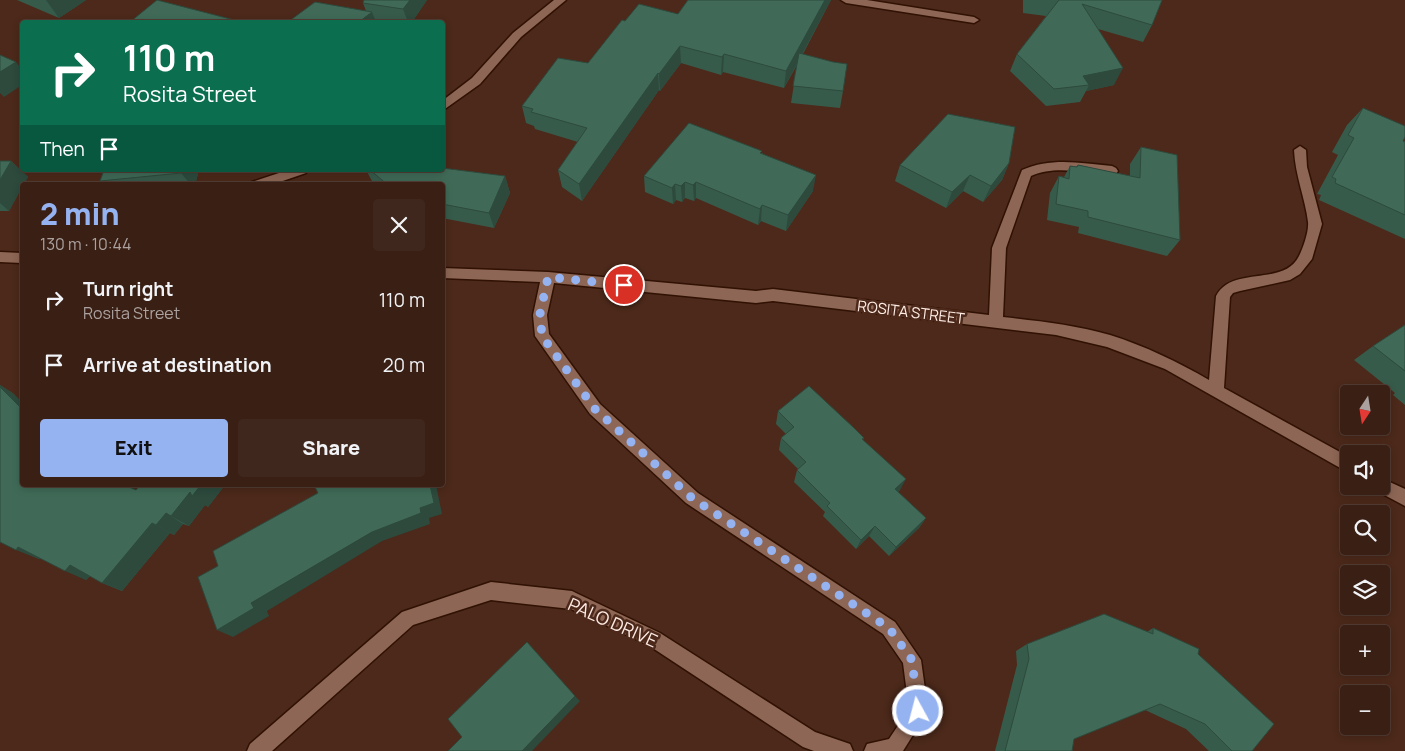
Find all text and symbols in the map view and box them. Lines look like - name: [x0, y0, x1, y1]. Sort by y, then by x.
- text: 110 m: [123, 34, 215, 82]
- icon: right: [40, 40, 105, 105]
- text: Rosita Street: [123, 79, 257, 109]
- icon: arrive: [95, 135, 123, 163]
- text: Then: [40, 136, 85, 162]
- text: 2 min: [40, 193, 120, 234]
- button: close: [373, 199, 425, 251]
- text: 130 m · 10:44: [40, 233, 131, 255]
- pin: [603, 264, 645, 306]
- icon: arrive: [610, 271, 638, 299]
- text: Turn right: [83, 276, 173, 302]
- icon: right: [40, 286, 68, 314]
- text: 110 m: [379, 287, 425, 313]
- street label: ROSITA STREET: [856, 295, 966, 329]
- text: Rosita Street: [83, 302, 180, 324]
- icon: arrive: [40, 351, 68, 379]
- text: Arrive at destination: [83, 352, 272, 378]
- text: 20 m: [383, 352, 425, 378]
- north arrow: [1340, 385, 1390, 435]
- map controls: [1340, 385, 1390, 735]
- button: Exit: [40, 419, 228, 477]
- button: Share: [238, 419, 425, 477]
- button: sound: [1340, 445, 1390, 495]
- button: search: [1340, 505, 1390, 555]
- button: layers: [1340, 565, 1390, 615]
- street label: PALO DRIVE: [564, 592, 662, 652]
- button: +: [1340, 625, 1390, 675]
- position arrow: [891, 684, 943, 736]
- button: −: [1340, 685, 1390, 735]

